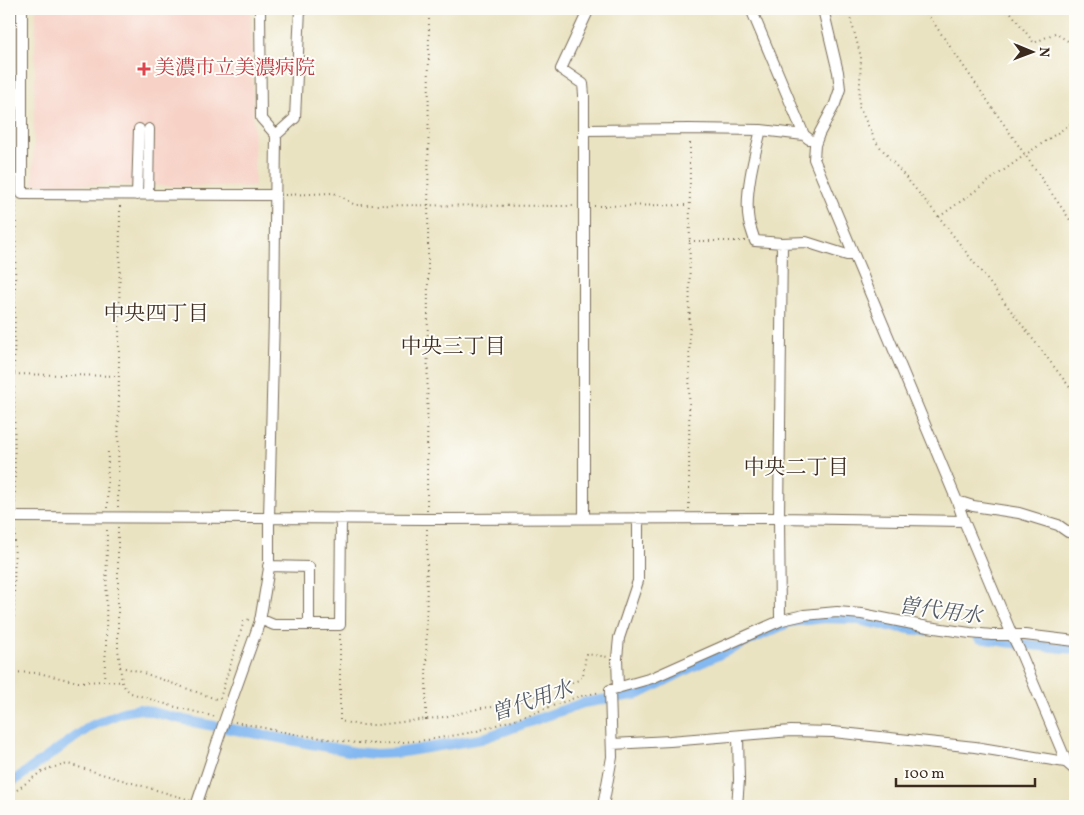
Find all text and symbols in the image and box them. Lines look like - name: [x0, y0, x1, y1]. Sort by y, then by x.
- north arrow: [1006, 28, 1056, 78]
- text: N: [1034, 47, 1053, 57]
- place label: 美濃市立美濃病院: [155, 55, 315, 83]
- marker: 美濃市立美濃病院: [137, 62, 151, 76]
- district label: 中央四丁目: [104, 300, 209, 329]
- district label: 中央三丁目: [401, 333, 506, 362]
- district label: 中央二丁目: [744, 454, 849, 483]
- water label: 曽代用水: [896, 592, 986, 632]
- water label: 曽代用水: [488, 674, 578, 729]
- scale bar: [896, 755, 1035, 787]
- text: 100 m: [904, 764, 944, 785]

